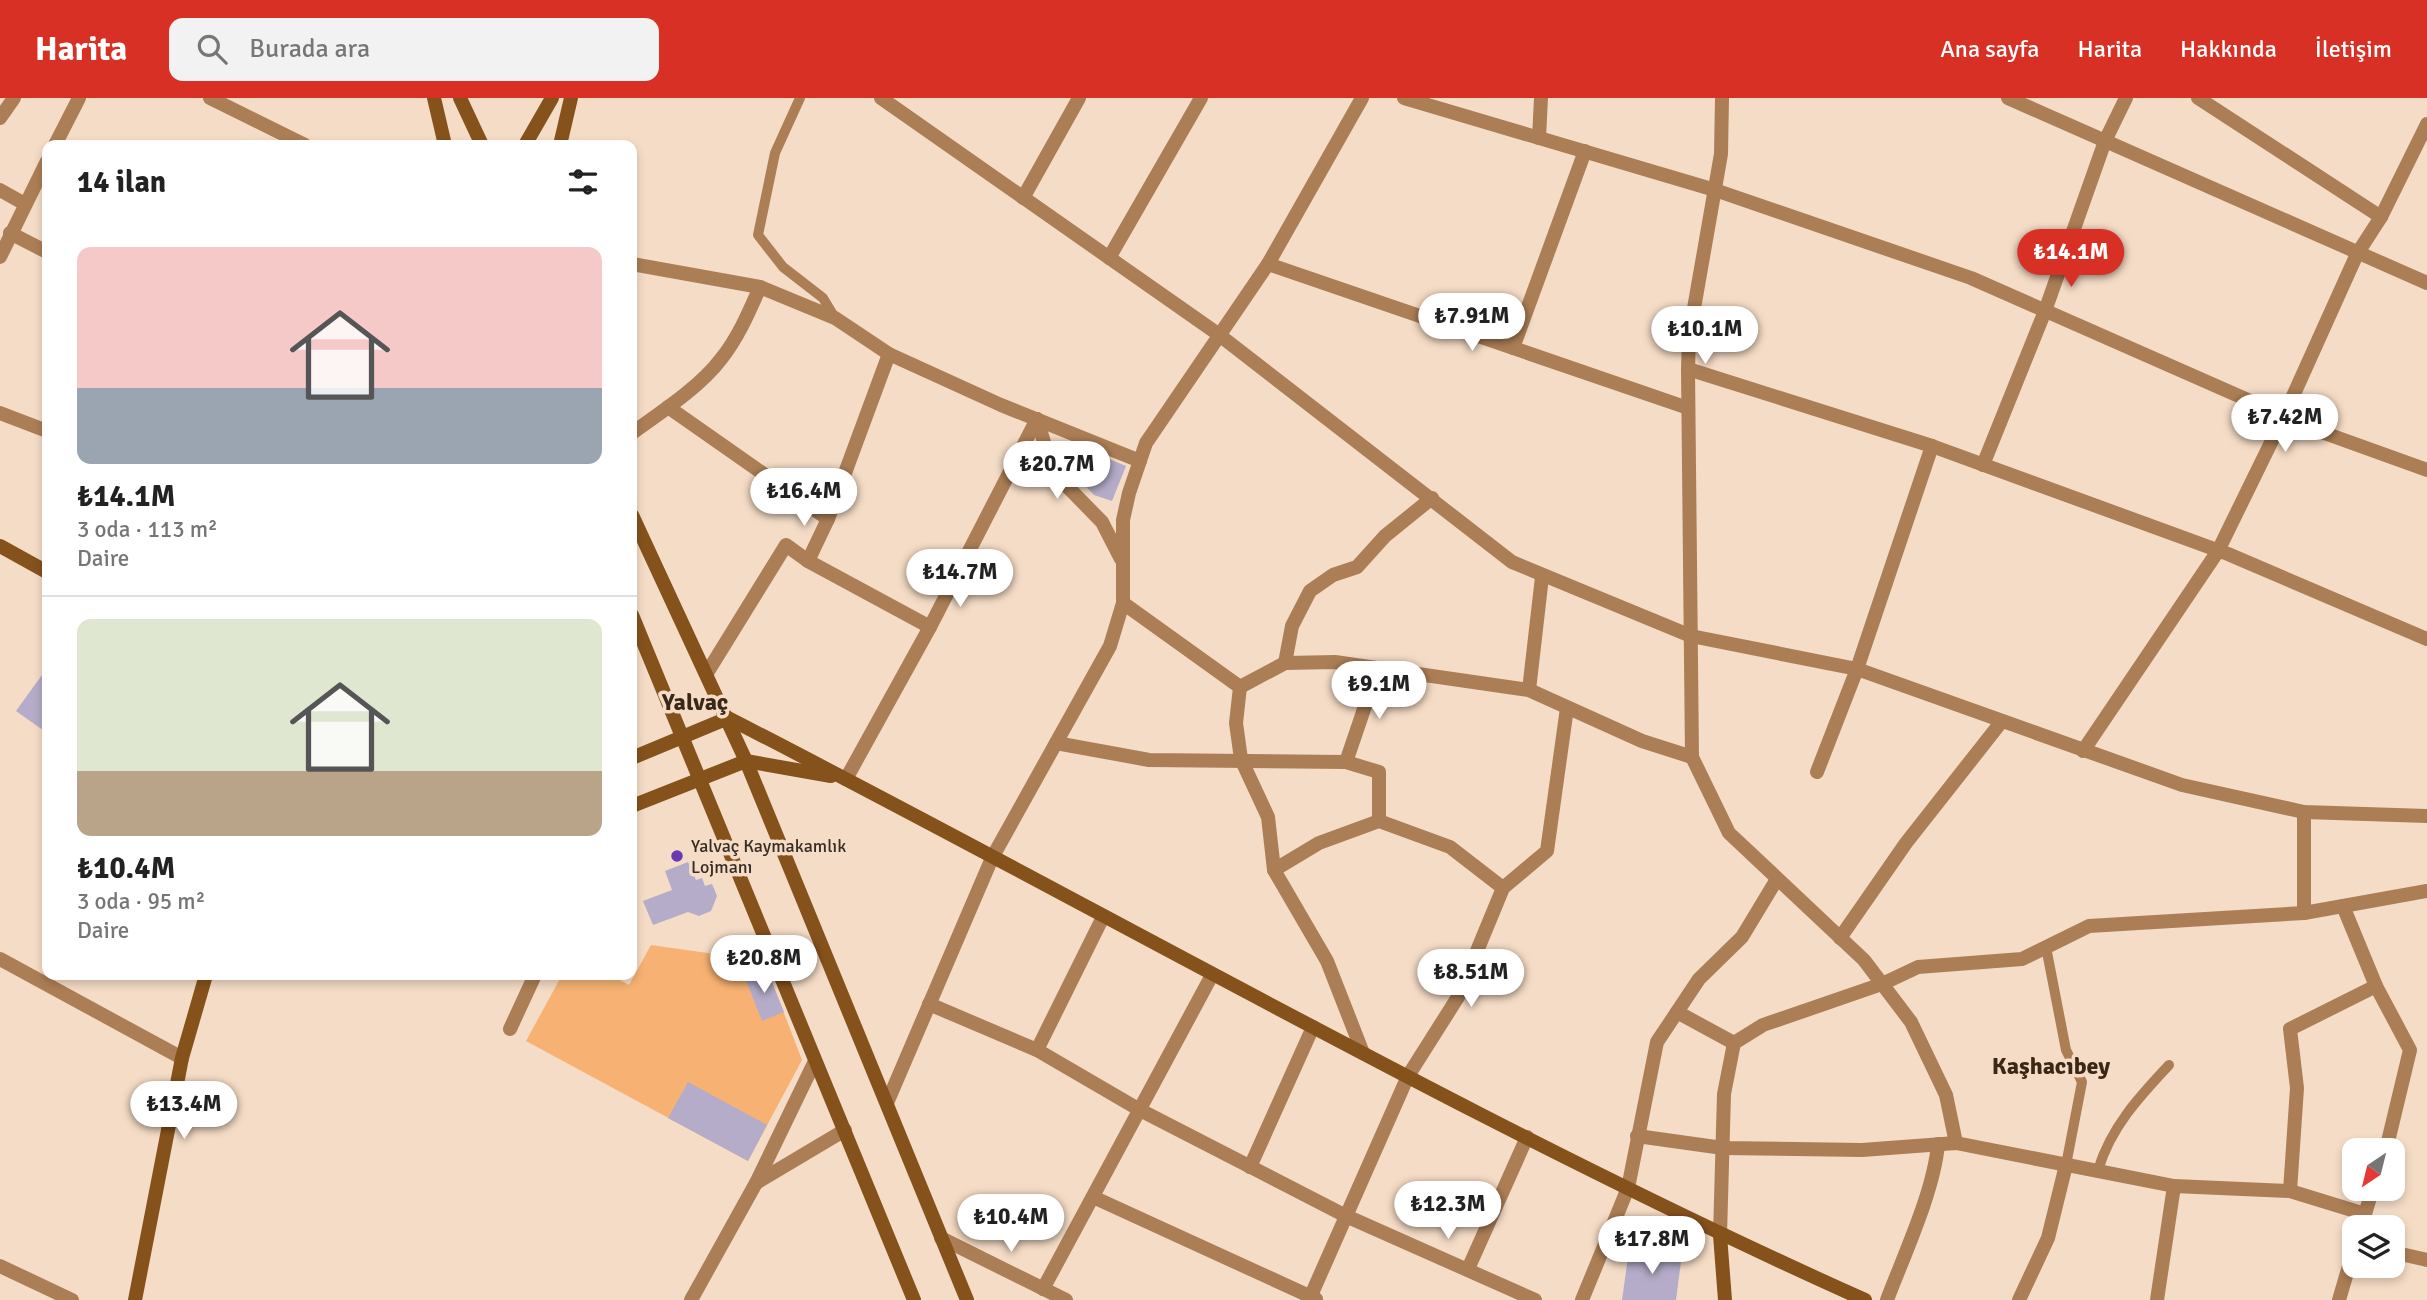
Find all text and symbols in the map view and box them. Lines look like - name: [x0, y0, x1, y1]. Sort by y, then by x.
- search box: [169, 18, 659, 81]
- text: Harita: [35, 29, 127, 70]
- icon: search: [193, 30, 231, 68]
- text: Burada ara: [249, 33, 370, 65]
- text: Ana sayfa: [1940, 34, 2040, 64]
- text: Harita: [2078, 34, 2142, 64]
- text: Hakkında: [2180, 34, 2277, 64]
- text: İletişim: [2315, 34, 2392, 64]
- icon: filters: [564, 163, 602, 201]
- text: 14 ilan: [77, 164, 166, 201]
- pin: ₺14.1M: [2014, 230, 2128, 289]
- text: ₺14.1M: [2033, 237, 2109, 266]
- icon: home: [277, 292, 403, 418]
- pin: ₺7.91M: [1415, 294, 1529, 353]
- text: ₺7.91M: [1434, 301, 1510, 330]
- pin: ₺10.1M: [1648, 306, 1762, 366]
- text: ₺10.1M: [1667, 314, 1743, 343]
- pin: ₺7.42M: [2228, 394, 2342, 454]
- text: ₺7.42M: [2247, 402, 2323, 431]
- pin: ₺20.7M: [1000, 442, 1114, 501]
- text: ₺20.7M: [1019, 449, 1095, 478]
- pin: ₺16.4M: [747, 468, 861, 528]
- text: ₺16.4M: [766, 476, 842, 505]
- text: ₺14.1M: [77, 478, 175, 515]
- text: 3 oda · 113 m²: [77, 515, 218, 544]
- text: Daire: [77, 544, 129, 573]
- pin: ₺14.7M: [903, 550, 1017, 609]
- text: ₺14.7M: [922, 557, 998, 586]
- pin: ₺9.1M: [1330, 662, 1428, 721]
- icon: home: [277, 664, 403, 790]
- text: ₺9.1M: [1347, 669, 1411, 698]
- district label: Yalvaç: [661, 687, 728, 717]
- place label: Yalvaç Kaymakamlık Lojmanı: [691, 835, 846, 878]
- marker: Yalvaç Kaymakamlık Lojmanı: [669, 848, 685, 864]
- text: ₺10.4M: [77, 850, 175, 887]
- text: 3 oda · 95 m²: [77, 887, 205, 916]
- text: Daire: [77, 916, 129, 945]
- pin: ₺20.8M: [707, 936, 821, 995]
- text: ₺20.8M: [726, 943, 802, 972]
- pin: ₺8.51M: [1414, 950, 1528, 1009]
- text: ₺8.51M: [1433, 957, 1509, 986]
- district label: Kaşhacıbey: [1992, 1051, 2110, 1081]
- pin: ₺13.4M: [127, 1082, 241, 1141]
- text: ₺13.4M: [146, 1089, 222, 1118]
- north arrow: [2342, 1138, 2404, 1200]
- map controls: [2342, 1138, 2405, 1278]
- pin: ₺12.3M: [1391, 1182, 1505, 1241]
- text: ₺12.3M: [1410, 1189, 1486, 1218]
- pin: ₺10.4M: [954, 1194, 1068, 1254]
- text: ₺10.4M: [973, 1202, 1049, 1231]
- button: layers: [2342, 1215, 2405, 1278]
- pin: ₺17.8M: [1595, 1216, 1709, 1276]
- text: ₺17.8M: [1614, 1224, 1690, 1253]

